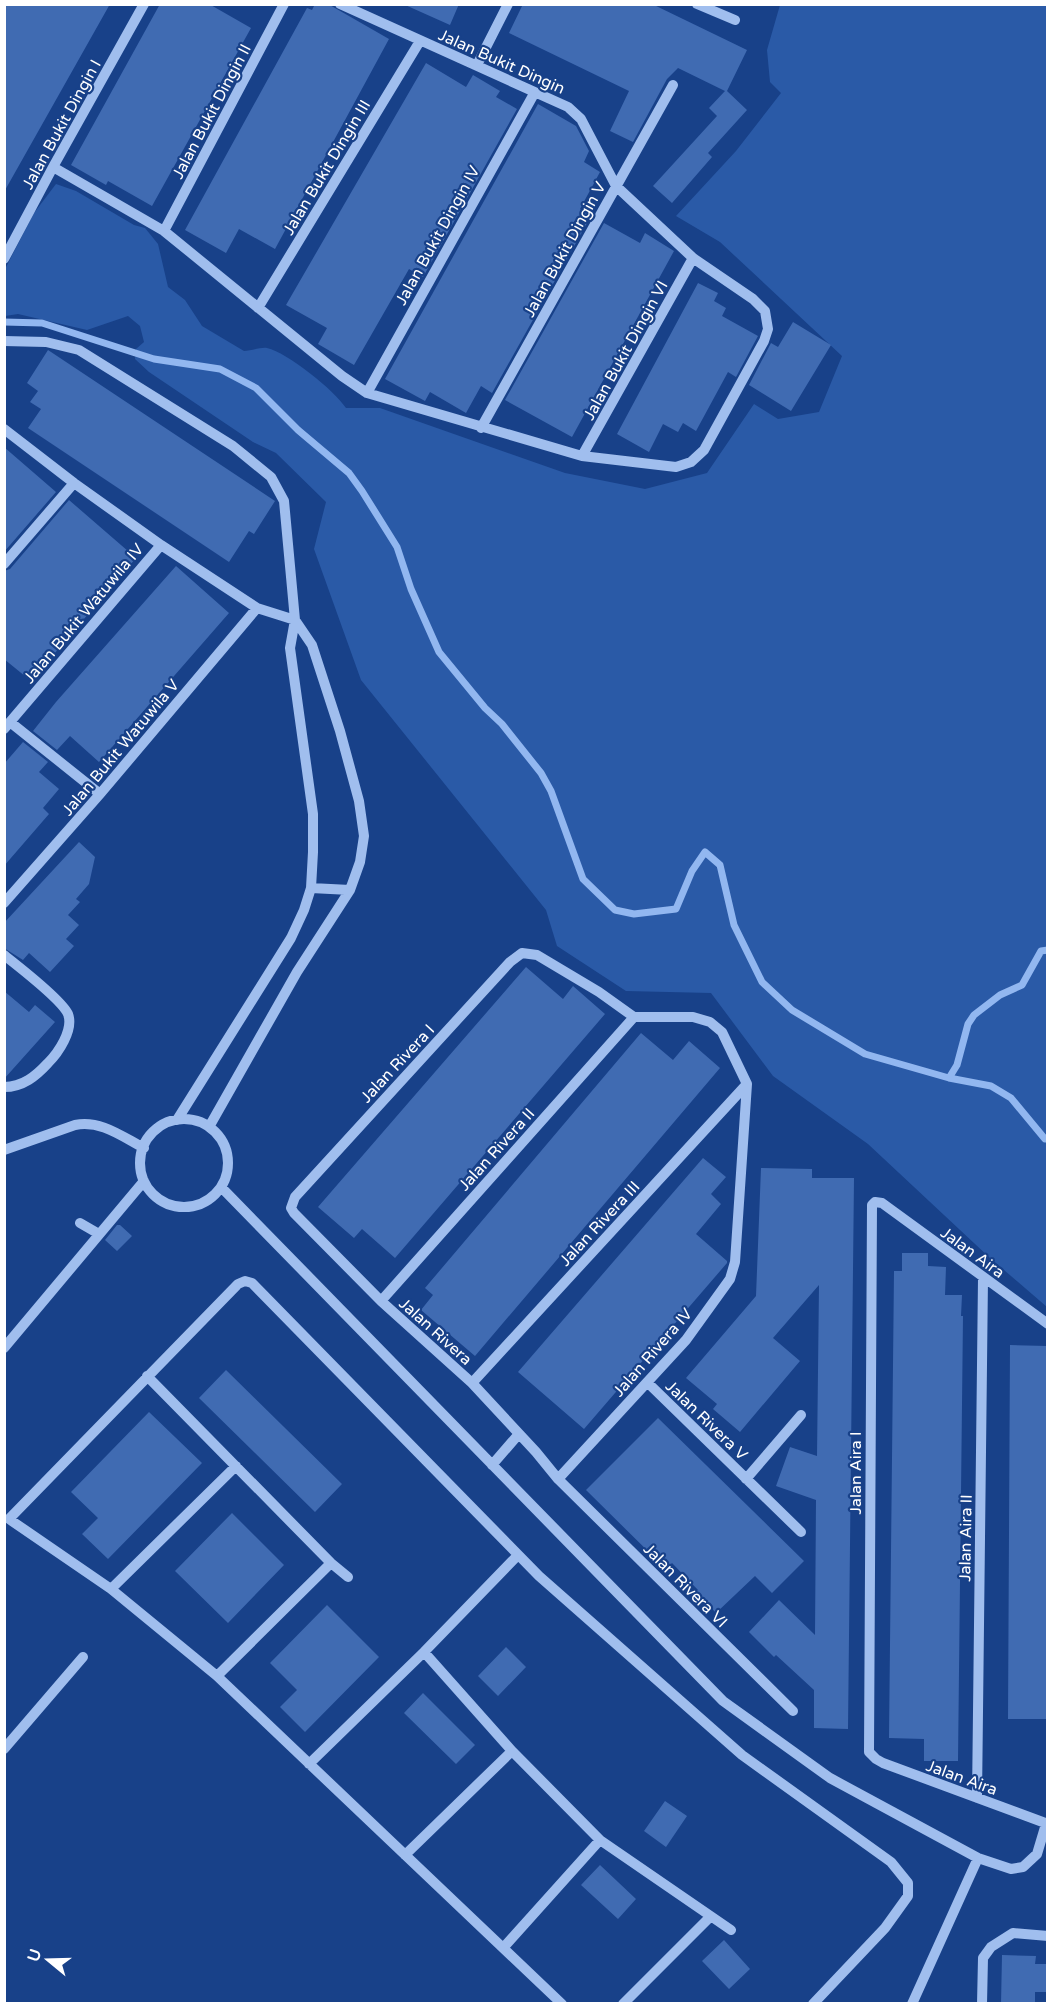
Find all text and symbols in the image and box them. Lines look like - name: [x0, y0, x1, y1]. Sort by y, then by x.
- street label: Jalan Bukit Dingin: [435, 25, 568, 99]
- street label: Jalan Bukit Dingin II: [168, 41, 256, 182]
- street label: Jalan Bukit Dingin I: [18, 56, 106, 193]
- street label: Jalan Bukit Dingin III: [279, 96, 375, 239]
- street label: Jalan Bukit Dingin IV: [391, 162, 485, 309]
- street label: Jalan Bukit Dingin V: [519, 178, 610, 321]
- street label: Jalan Bukit Dingin VI: [579, 277, 673, 424]
- street label: Jalan Bukit Watuwila IV: [19, 540, 148, 688]
- street label: Jalan Bukit Watuwila V: [58, 675, 184, 820]
- street label: Jalan Rivera I: [356, 1020, 439, 1107]
- street label: Jalan Rivera II: [454, 1104, 539, 1195]
- street label: Jalan Rivera III: [555, 1177, 644, 1270]
- street label: Jalan Aira: [936, 1223, 1008, 1283]
- street label: Jalan Rivera: [395, 1294, 476, 1370]
- street label: Jalan Rivera IV: [609, 1304, 697, 1401]
- street label: Jalan Rivera V: [661, 1377, 752, 1465]
- street label: Jalan Aira I: [846, 1432, 866, 1514]
- street label: Jalan Aira II: [955, 1494, 977, 1582]
- street label: Jalan Rivera VI: [639, 1539, 732, 1632]
- street label: Jalan Aira: [923, 1756, 1000, 1800]
- north arrow: [18, 1930, 78, 1990]
- text: U: [23, 1946, 46, 1964]

